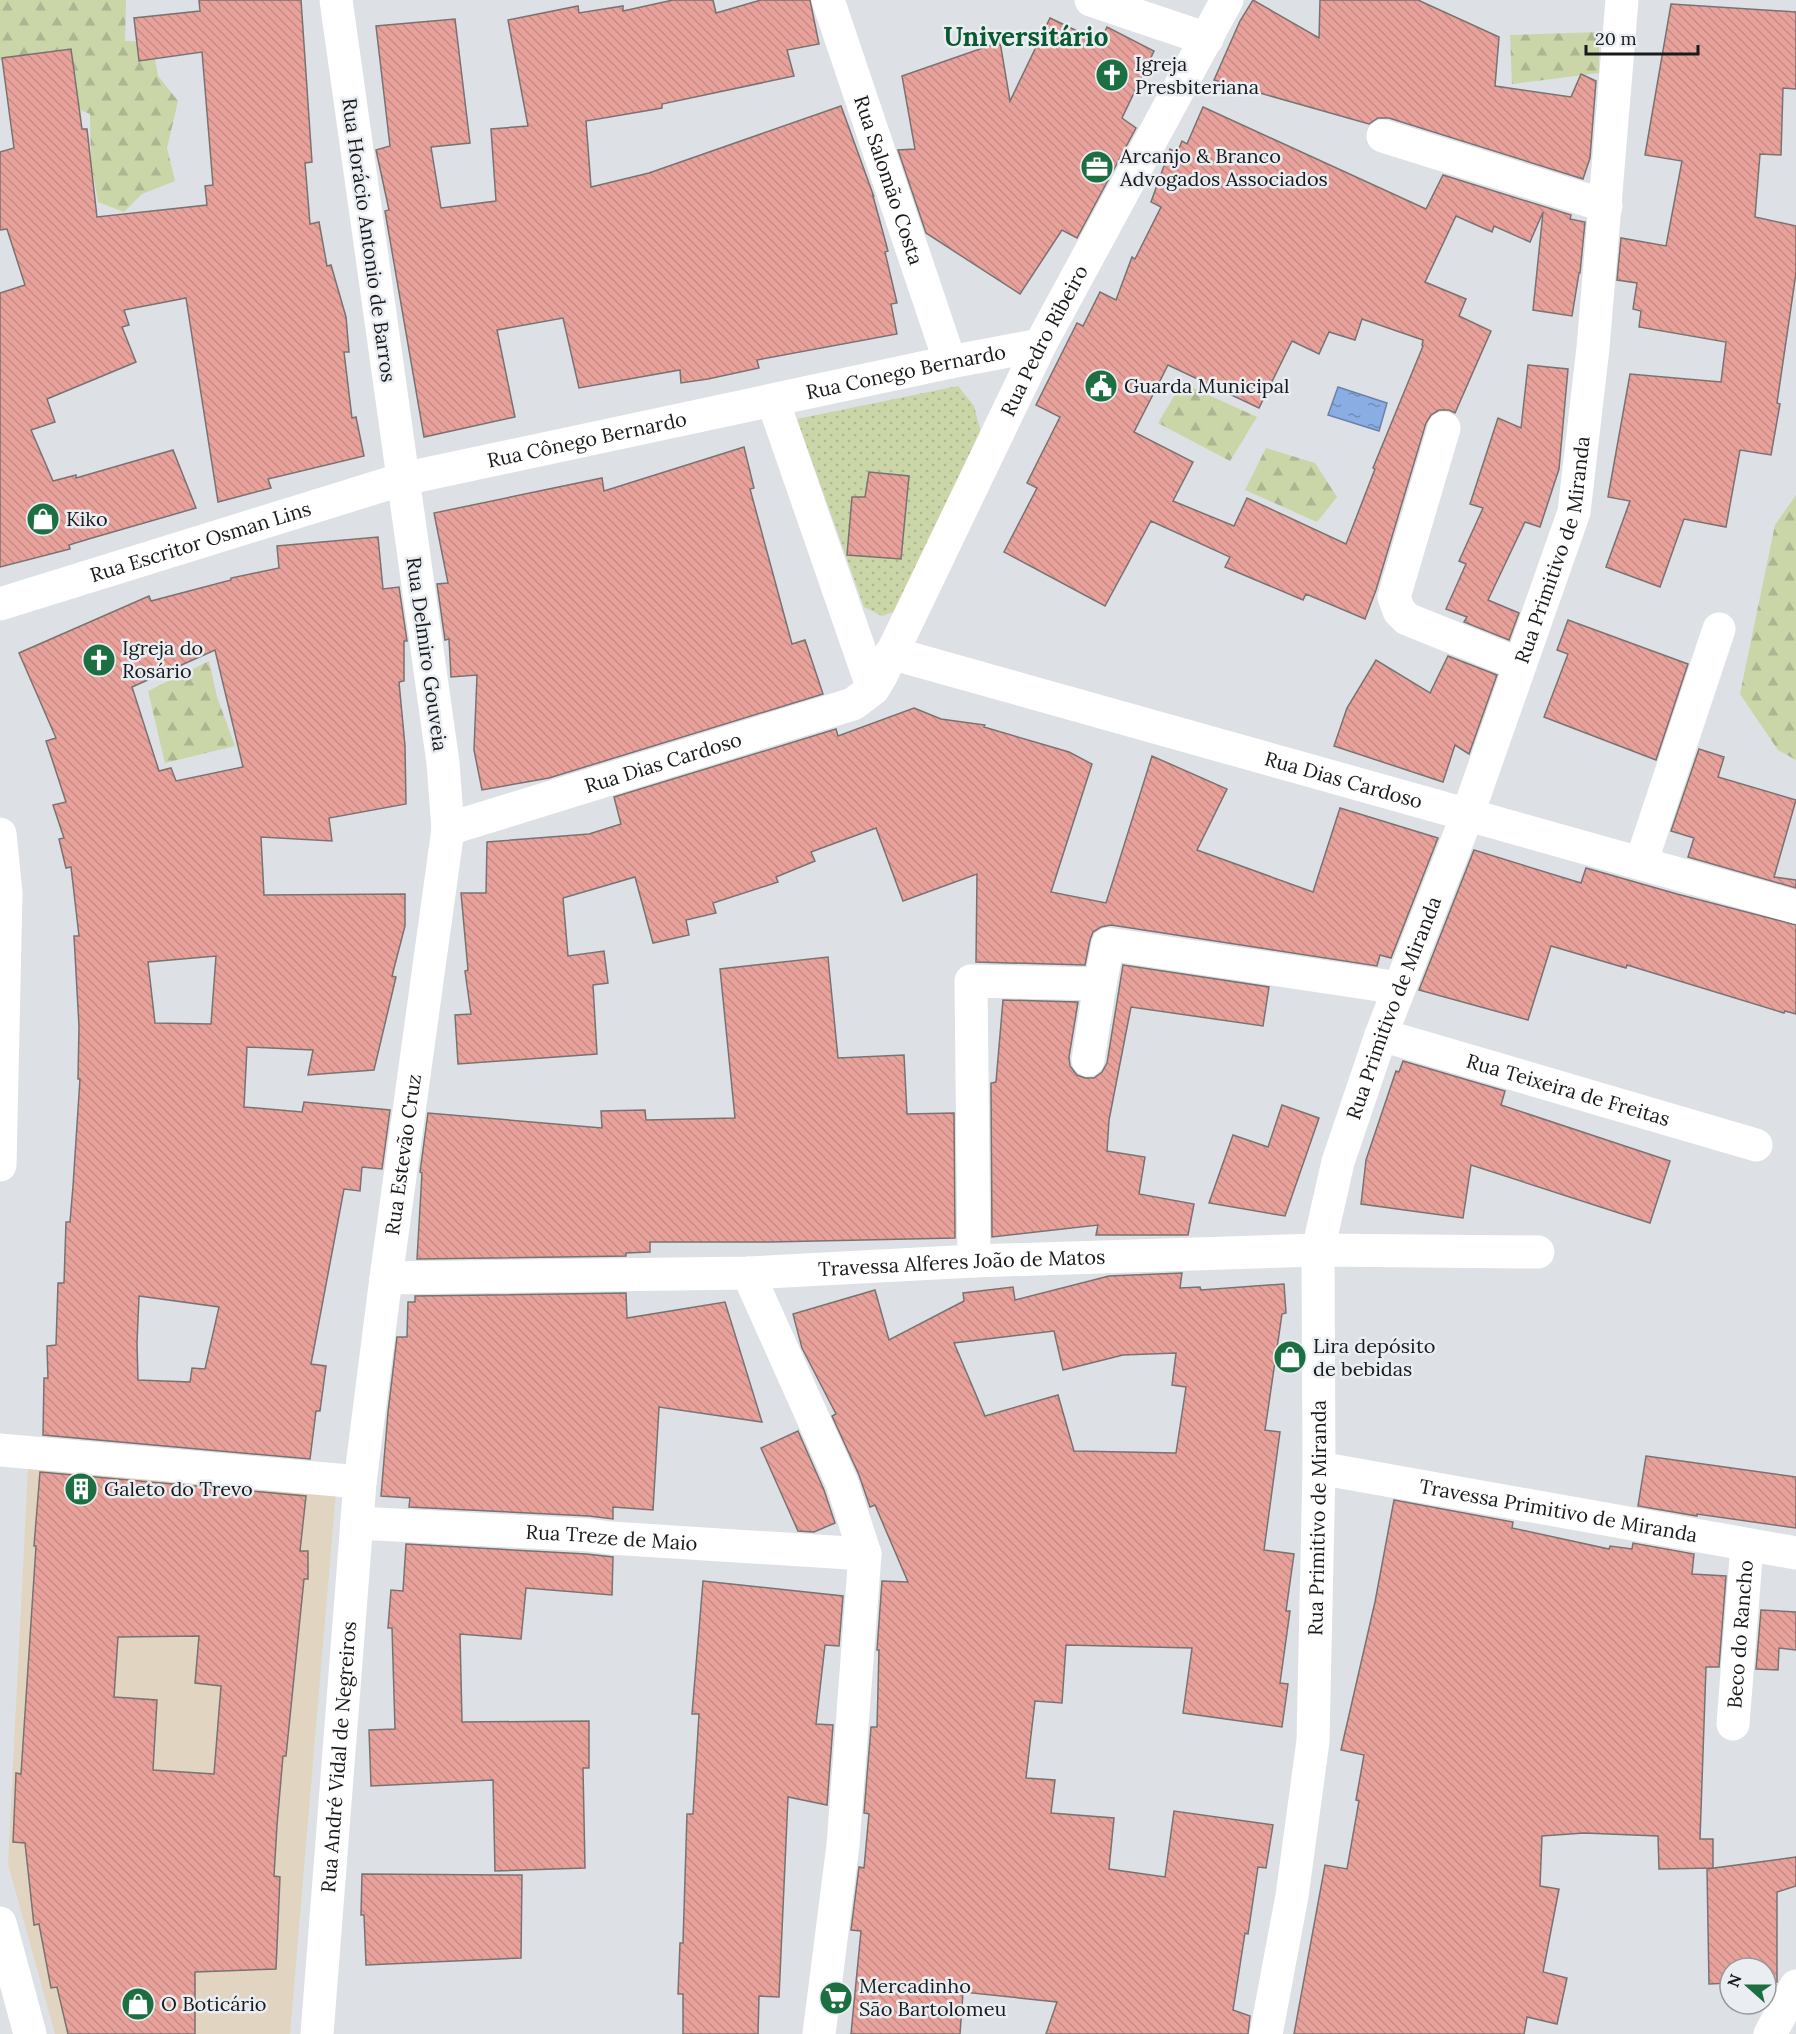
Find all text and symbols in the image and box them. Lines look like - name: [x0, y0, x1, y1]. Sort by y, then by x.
- scale bar: [1586, 18, 1698, 56]
- district label: Universitário: [943, 20, 1109, 53]
- text: 20 m: [1595, 27, 1637, 50]
- place label: Igreja Presbiteriana: [1135, 51, 1259, 99]
- church icon: Igreja Presbiteriana: [1094, 57, 1130, 93]
- street label: Rua Salomão Costa: [849, 92, 929, 268]
- street label: Rua Horácio Antonio de Barros: [337, 96, 402, 384]
- place label: Arcanjo & Branco Advogados Associados: [1119, 143, 1328, 191]
- office icon: Arcanjo & Branco Advogados Associados: [1079, 149, 1115, 185]
- street label: Rua Pedro Ribeiro: [995, 261, 1093, 420]
- street label: Rua Conego Bernardo: [804, 339, 1008, 404]
- public building icon: Guarda Municipal: [1083, 368, 1119, 404]
- place label: Guarda Municipal: [1124, 373, 1290, 398]
- street label: Rua Cônego Bernardo: [485, 406, 689, 473]
- street label: Rua Primitivo de Miranda: [1509, 435, 1595, 667]
- street label: Rua Escritor Osman Lins: [87, 495, 314, 587]
- shop icon: Kiko: [25, 501, 61, 537]
- place label: Kiko: [66, 506, 108, 531]
- street label: Rua Delmiro Gouveia: [401, 555, 453, 753]
- place label: Igreja do Rosário: [122, 635, 203, 683]
- church icon: Igreja do Rosário: [81, 642, 117, 678]
- street label: Rua Dias Cardoso: [581, 726, 744, 798]
- street label: Rua Dias Cardoso: [1262, 745, 1425, 814]
- street label: Rua Primitivo de Miranda: [1340, 893, 1446, 1122]
- street label: Rua Teixeira de Freitas: [1463, 1048, 1673, 1131]
- street label: Rua Estevão Cruz: [379, 1072, 426, 1237]
- street label: Travessa Alferes João de Matos: [818, 1244, 1106, 1281]
- place label: Lira depósito de bebidas: [1313, 1333, 1435, 1381]
- shop icon: Lira depósito de bebidas: [1272, 1339, 1308, 1375]
- street label: Rua Primitivo de Miranda: [1302, 1400, 1331, 1636]
- building icon: Galeto do Trevo: [63, 1471, 99, 1507]
- street label: Travessa Primitivo de Miranda: [1417, 1473, 1699, 1547]
- place label: Galeto do Trevo: [104, 1476, 253, 1501]
- street label: Rua Treze de Maio: [525, 1519, 698, 1555]
- street label: Beco do Rancho: [1721, 1559, 1758, 1709]
- street label: Rua André Vidal de Negreiros: [315, 1620, 361, 1894]
- north arrow: [1718, 1956, 1778, 2016]
- text: N: [1722, 1971, 1746, 1990]
- place label: Mercadinho São Bartolomeu: [859, 1973, 1006, 2021]
- supermarket icon: Mercadinho São Bartolomeu: [818, 1980, 854, 2016]
- shop icon: O Boticário: [120, 1986, 156, 2022]
- place label: O Boticário: [161, 1991, 267, 2016]

